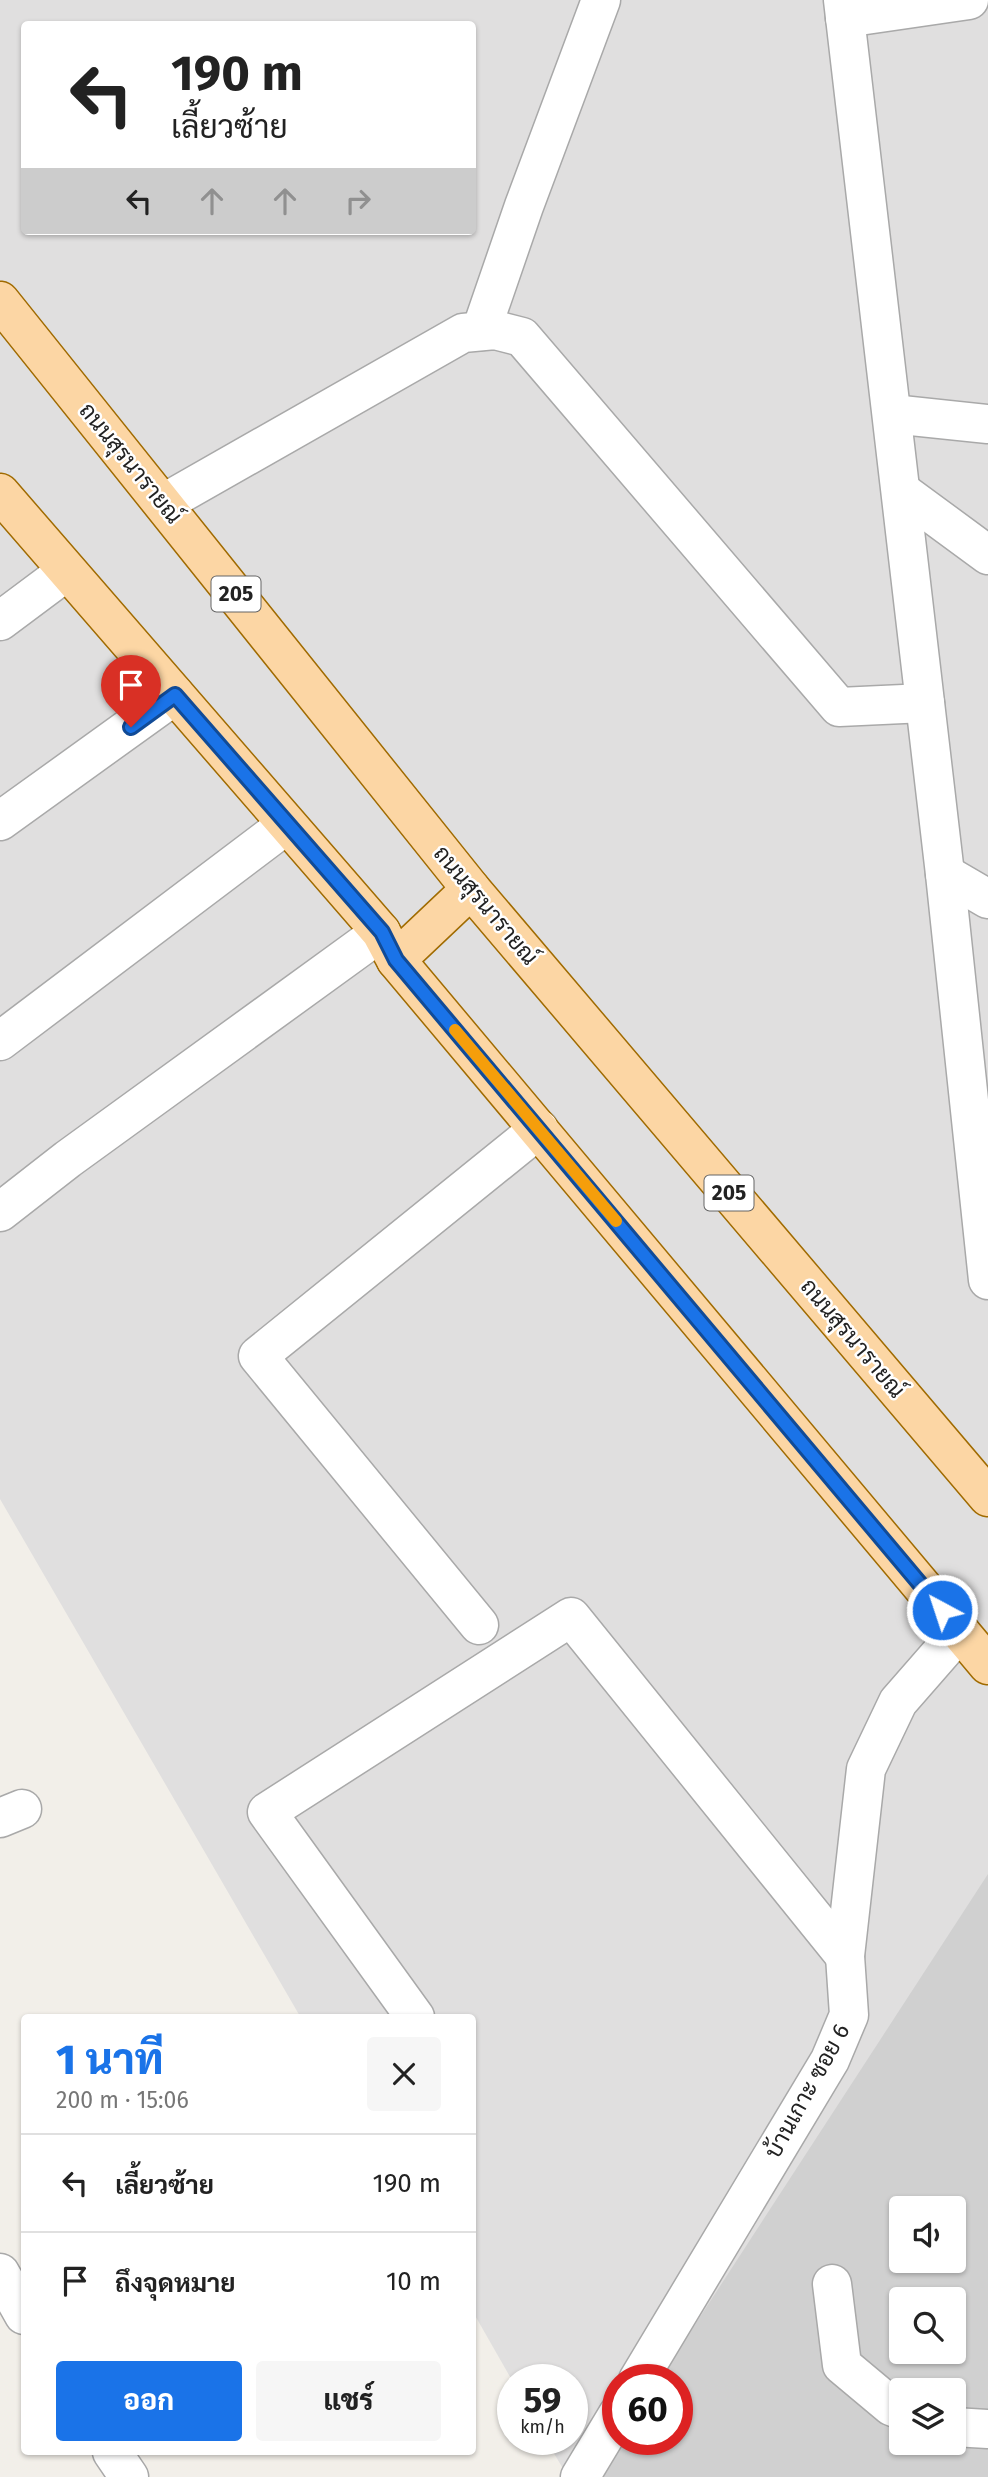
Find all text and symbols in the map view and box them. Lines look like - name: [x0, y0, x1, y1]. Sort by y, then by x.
- text: 190 m: [171, 44, 303, 103]
- icon: left: [56, 49, 147, 140]
- text: เลี้ยวซ้าย: [171, 108, 288, 146]
- icon: left: [120, 182, 158, 220]
- icon: ahead: [193, 182, 231, 220]
- icon: ahead: [266, 182, 304, 220]
- icon: right: [339, 182, 377, 220]
- street label: ถนนสุรนารายณ์: [72, 396, 190, 530]
- road number: 205: [212, 576, 260, 612]
- pin: [101, 655, 161, 727]
- icon: arrive: [112, 666, 150, 704]
- street label: ถนนสุรนารายณ์: [426, 838, 546, 972]
- road number: 205: [704, 1176, 754, 1210]
- street label: ถนนสุรนารายณ์: [793, 1271, 913, 1405]
- position arrow: [905, 1573, 979, 1647]
- street label: บ้านเกาะ ซอย 6: [758, 2018, 856, 2163]
- text: 1 นาที: [56, 2035, 163, 2085]
- button: close: [367, 2037, 441, 2111]
- text: 200 m · 15:06: [56, 2086, 189, 2114]
- icon: left: [56, 2164, 94, 2202]
- text: 190 m: [372, 2168, 441, 2199]
- text: เลี้ยวซ้าย: [115, 2170, 214, 2201]
- map controls: [889, 2196, 966, 2455]
- button: sound: [889, 2196, 966, 2273]
- icon: arrive: [56, 2262, 94, 2300]
- text: 10 m: [386, 2266, 441, 2297]
- text: ถึงจุดหมาย: [115, 2268, 236, 2299]
- button: search: [889, 2287, 966, 2364]
- button: ออก: [56, 2361, 242, 2441]
- button: แชร์: [256, 2361, 441, 2441]
- speed limit sign: 60: [602, 2364, 693, 2455]
- button: layers: [889, 2378, 966, 2455]
- text: 59: [524, 2379, 561, 2421]
- text: km/h: [520, 2416, 565, 2438]

